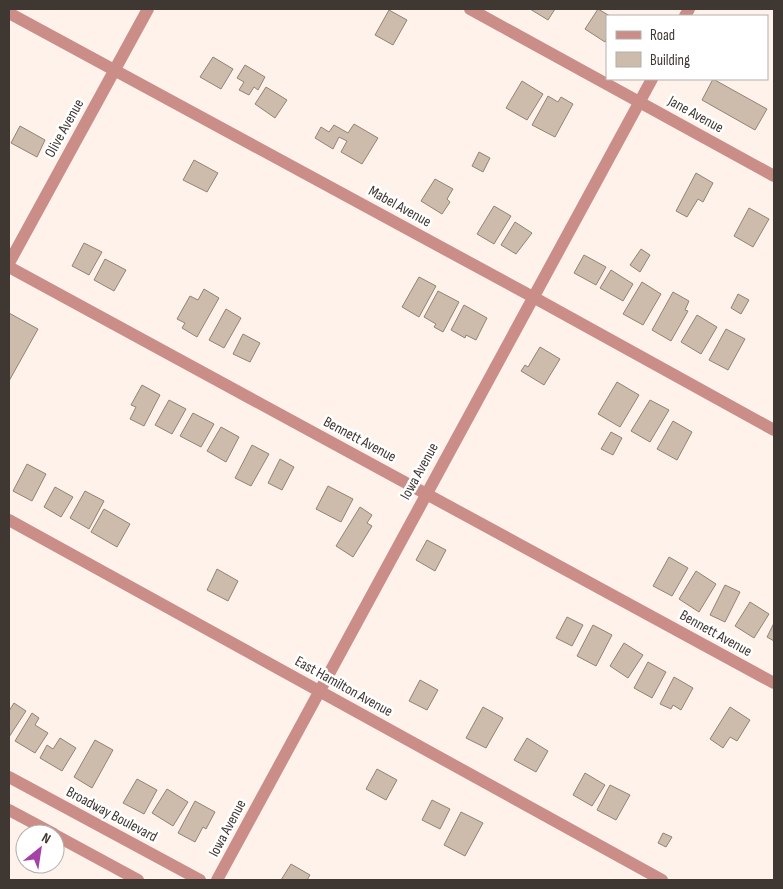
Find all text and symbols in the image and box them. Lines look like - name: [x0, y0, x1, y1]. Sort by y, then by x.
- legend: [606, 15, 768, 80]
- text: Road: [650, 26, 675, 45]
- text: Building: [650, 51, 690, 70]
- street label: Jane Avenue: [664, 91, 727, 137]
- street label: Olive Avenue: [41, 96, 88, 161]
- street label: Mabel Avenue: [365, 181, 434, 231]
- street label: Bennett Avenue: [320, 412, 399, 467]
- street label: Iowa Avenue: [396, 439, 443, 503]
- street label: Bennett Avenue: [676, 606, 755, 661]
- street label: East Hamilton Avenue: [292, 652, 396, 721]
- street label: Broadway Boulevard: [63, 782, 161, 846]
- street label: Iowa Avenue: [204, 796, 250, 860]
- north arrow: [15, 824, 65, 874]
- text: N: [39, 829, 54, 847]

